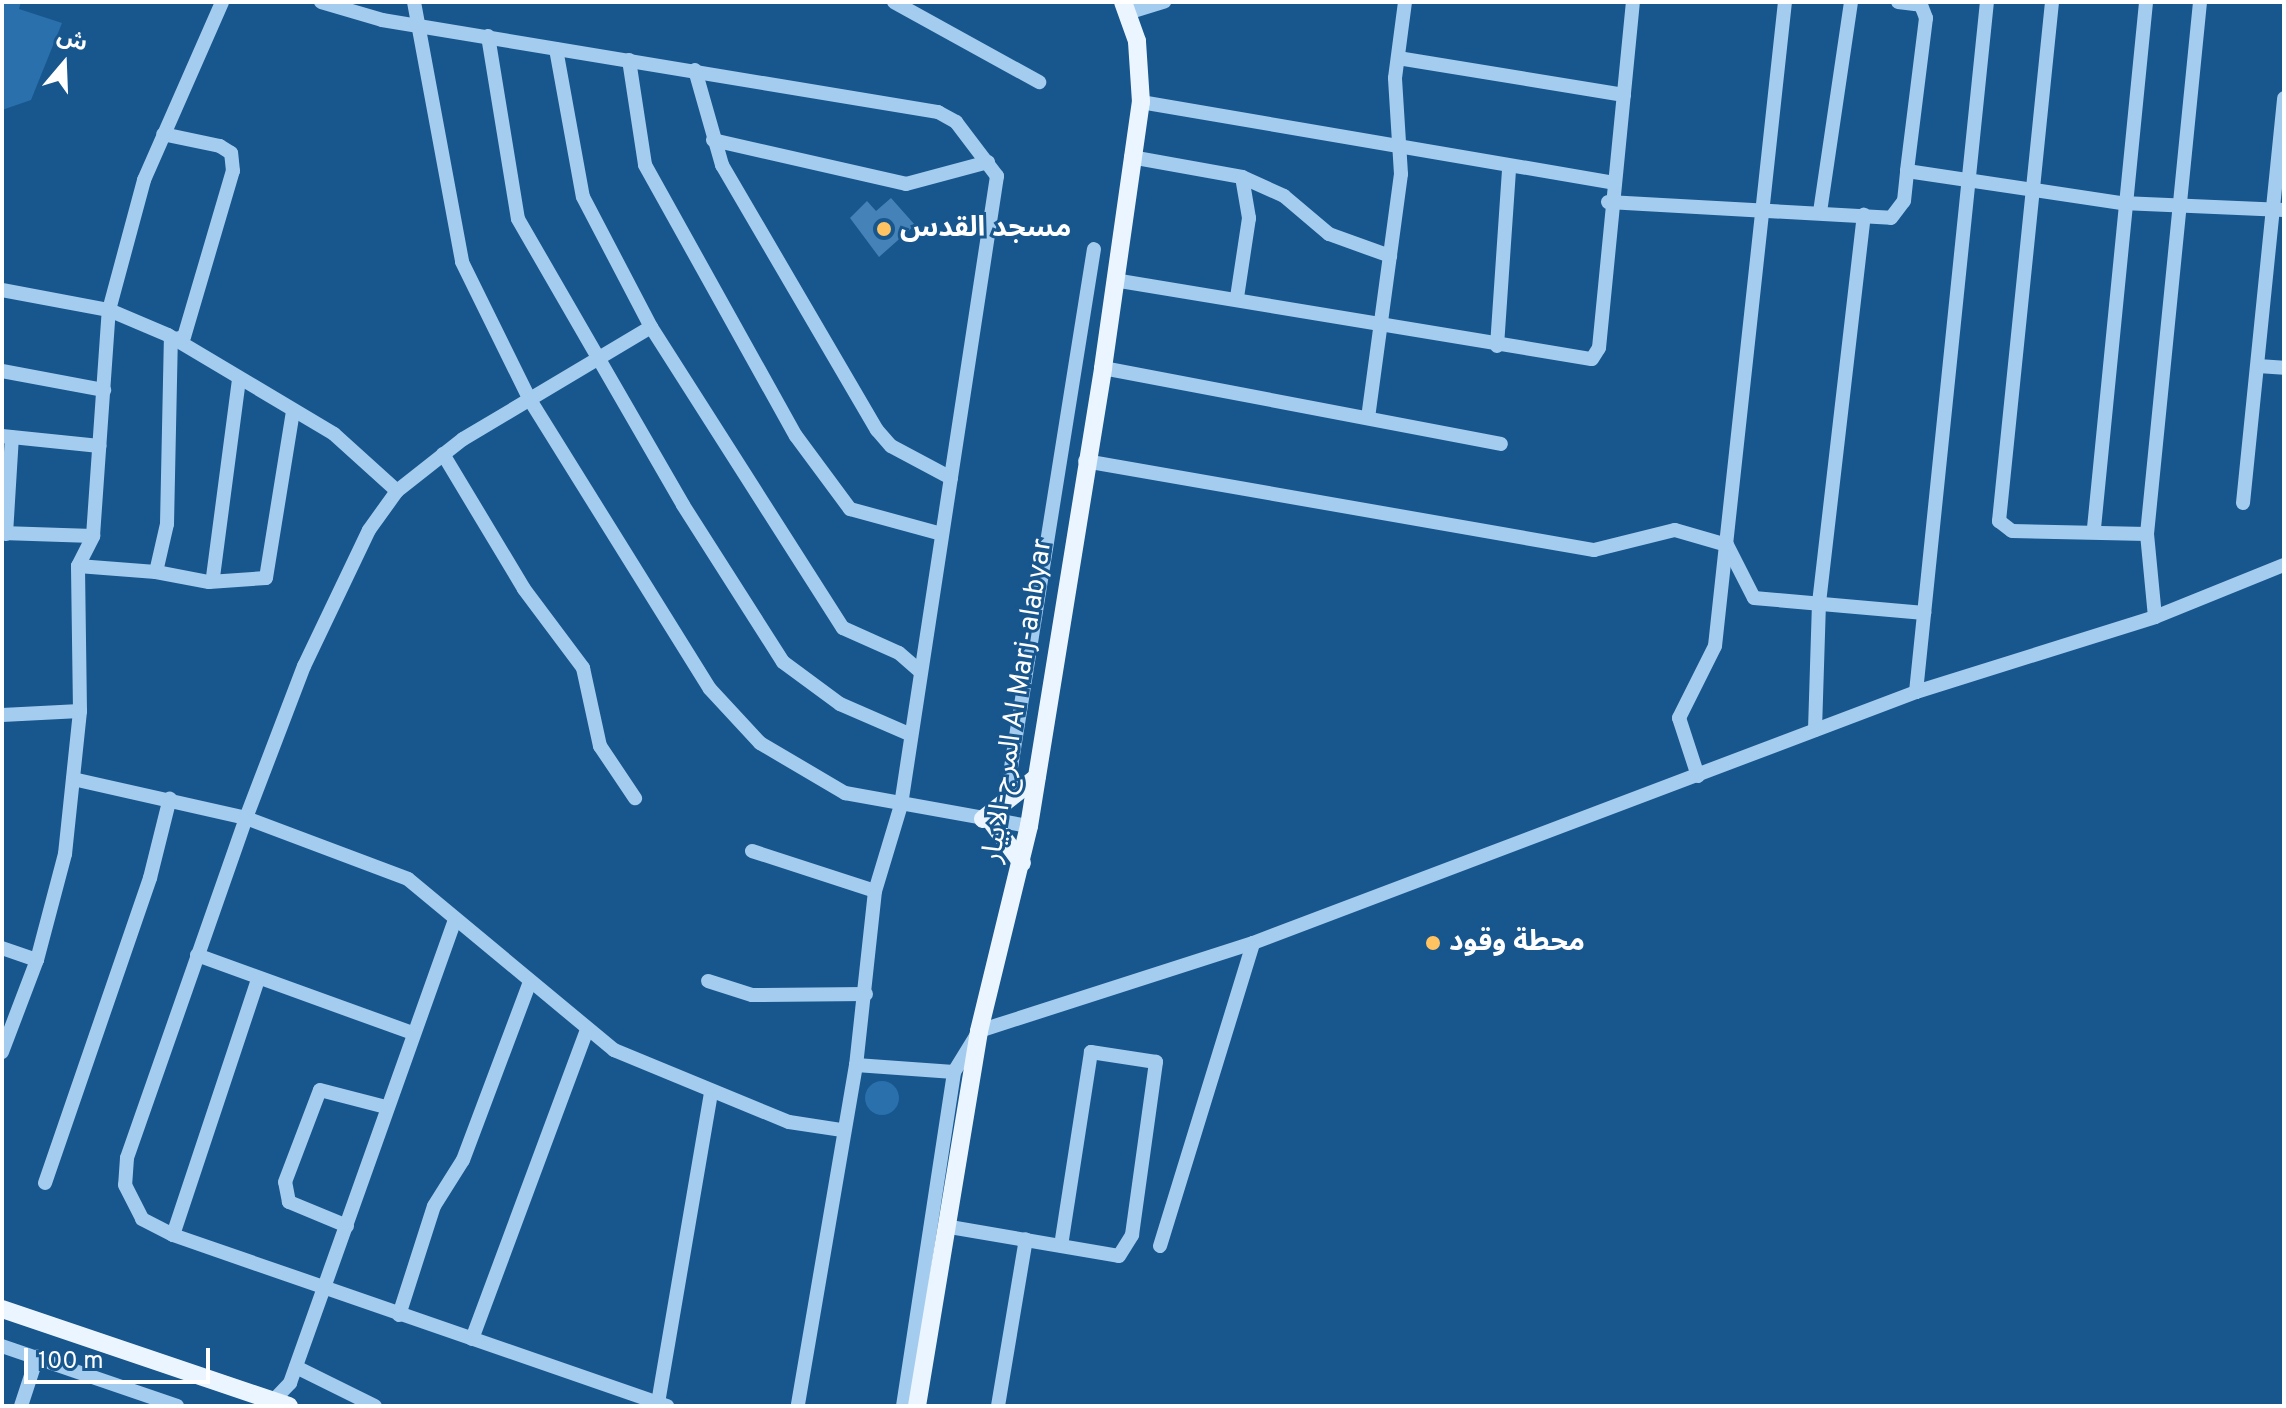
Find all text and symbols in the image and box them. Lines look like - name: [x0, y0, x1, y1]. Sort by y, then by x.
- text: ش: [53, 23, 91, 59]
- north arrow: [24, 24, 104, 104]
- place label: مسجد القدس: [900, 212, 1071, 246]
- marker: مسجد القدس: [875, 220, 893, 238]
- street label: المرج-الابيار Al Marj-alabyar: [976, 537, 1060, 865]
- place label: محطة وقود: [1449, 926, 1585, 960]
- marker: محطة وقود: [1424, 934, 1442, 952]
- scale bar: [28, 1332, 214, 1382]
- text: 100 m: [38, 1347, 104, 1377]

